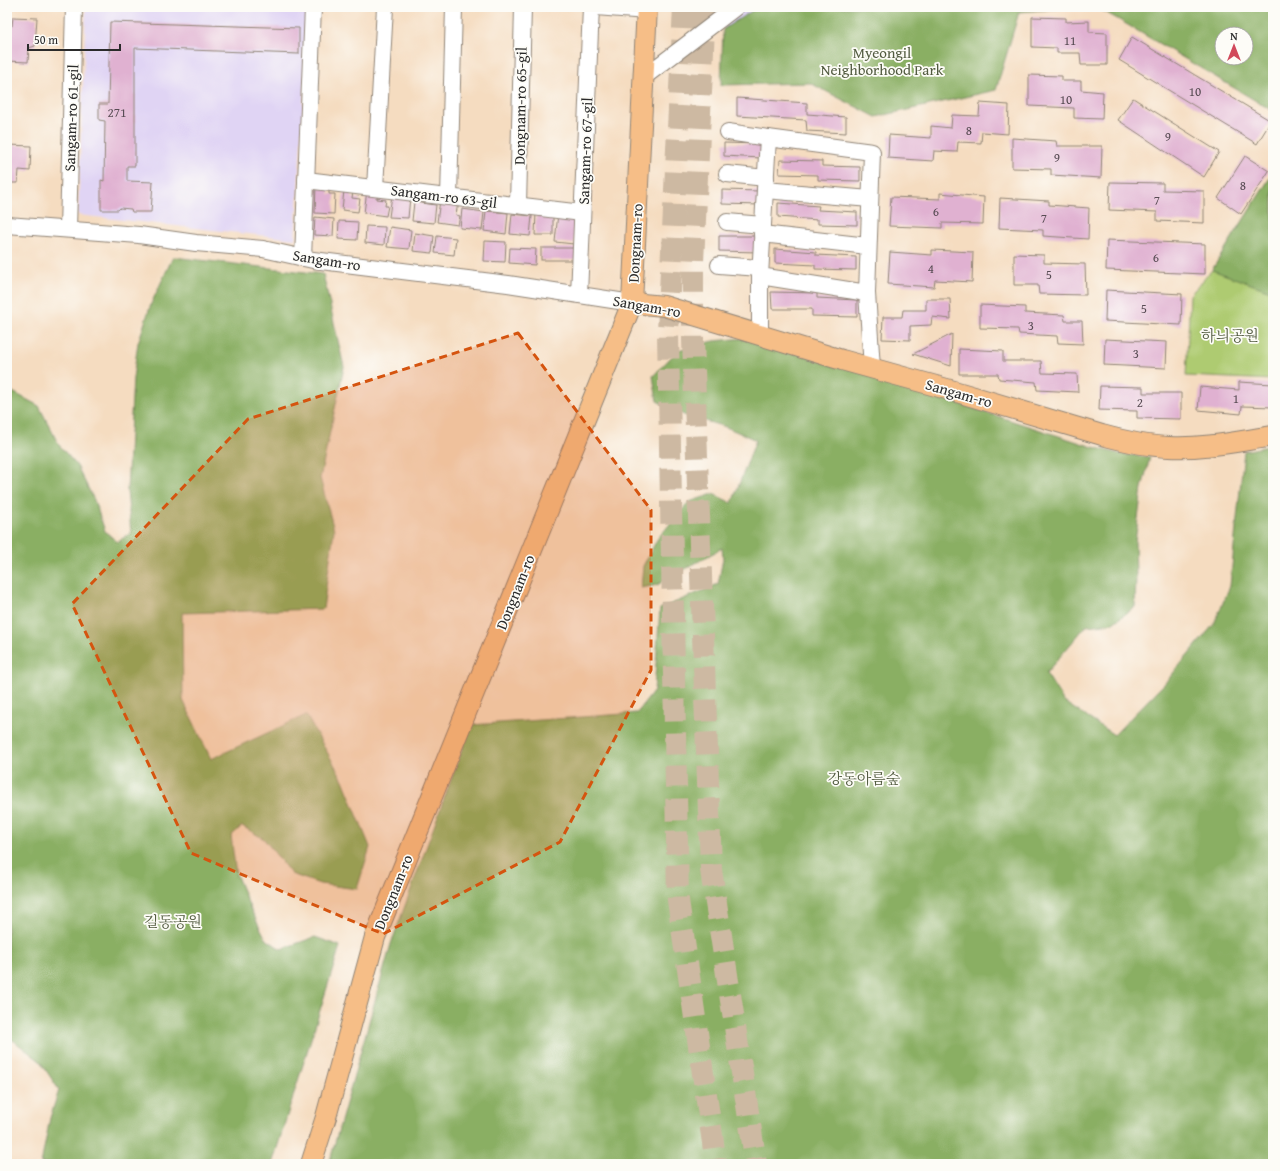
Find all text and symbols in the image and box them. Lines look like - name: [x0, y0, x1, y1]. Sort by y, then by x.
- scale bar: [28, 26, 120, 52]
- north arrow: [1214, 26, 1254, 66]
- text: N: [1230, 28, 1238, 44]
- text: 50 m: [34, 31, 58, 48]
- house number: 11: [1064, 31, 1076, 50]
- park label: Myeongil Neighborhood Park: [821, 42, 944, 80]
- street label: Dongnam-ro 65-gil: [508, 47, 532, 165]
- street label: Sangam-ro 61-gil: [59, 64, 83, 172]
- house number: 10: [1189, 82, 1201, 101]
- house number: 10: [1060, 90, 1072, 109]
- street label: Sangam-ro 67-gil: [573, 97, 597, 205]
- house number: 271: [108, 103, 126, 122]
- house number: 8: [966, 121, 972, 140]
- house number: 9: [1165, 127, 1171, 146]
- house number: 9: [1054, 148, 1060, 167]
- house number: 8: [1240, 176, 1246, 195]
- street label: Sangam-ro 63-gil: [390, 179, 498, 213]
- house number: 7: [1154, 191, 1160, 210]
- house number: 6: [933, 202, 939, 221]
- street label: Dongnam-ro: [622, 203, 648, 283]
- house number: 7: [1041, 209, 1047, 228]
- street label: Sangam-ro: [292, 244, 363, 276]
- house number: 6: [1153, 248, 1159, 267]
- house number: 4: [928, 259, 934, 278]
- house number: 5: [1046, 265, 1052, 284]
- street label: Sangam-ro: [611, 290, 683, 322]
- house number: 5: [1141, 299, 1147, 318]
- house number: 3: [1028, 316, 1034, 335]
- park label: 하늬공원: [1201, 325, 1259, 346]
- house number: 3: [1133, 344, 1139, 363]
- street label: Sangam-ro: [923, 373, 995, 413]
- house number: 1: [1233, 389, 1239, 408]
- house number: 2: [1137, 393, 1143, 412]
- street label: Dongnam-ro: [490, 551, 540, 633]
- park label: 강동아름숲: [828, 768, 901, 789]
- street label: Dongnam-ro: [368, 851, 418, 933]
- park label: 길동공원: [144, 911, 202, 932]

